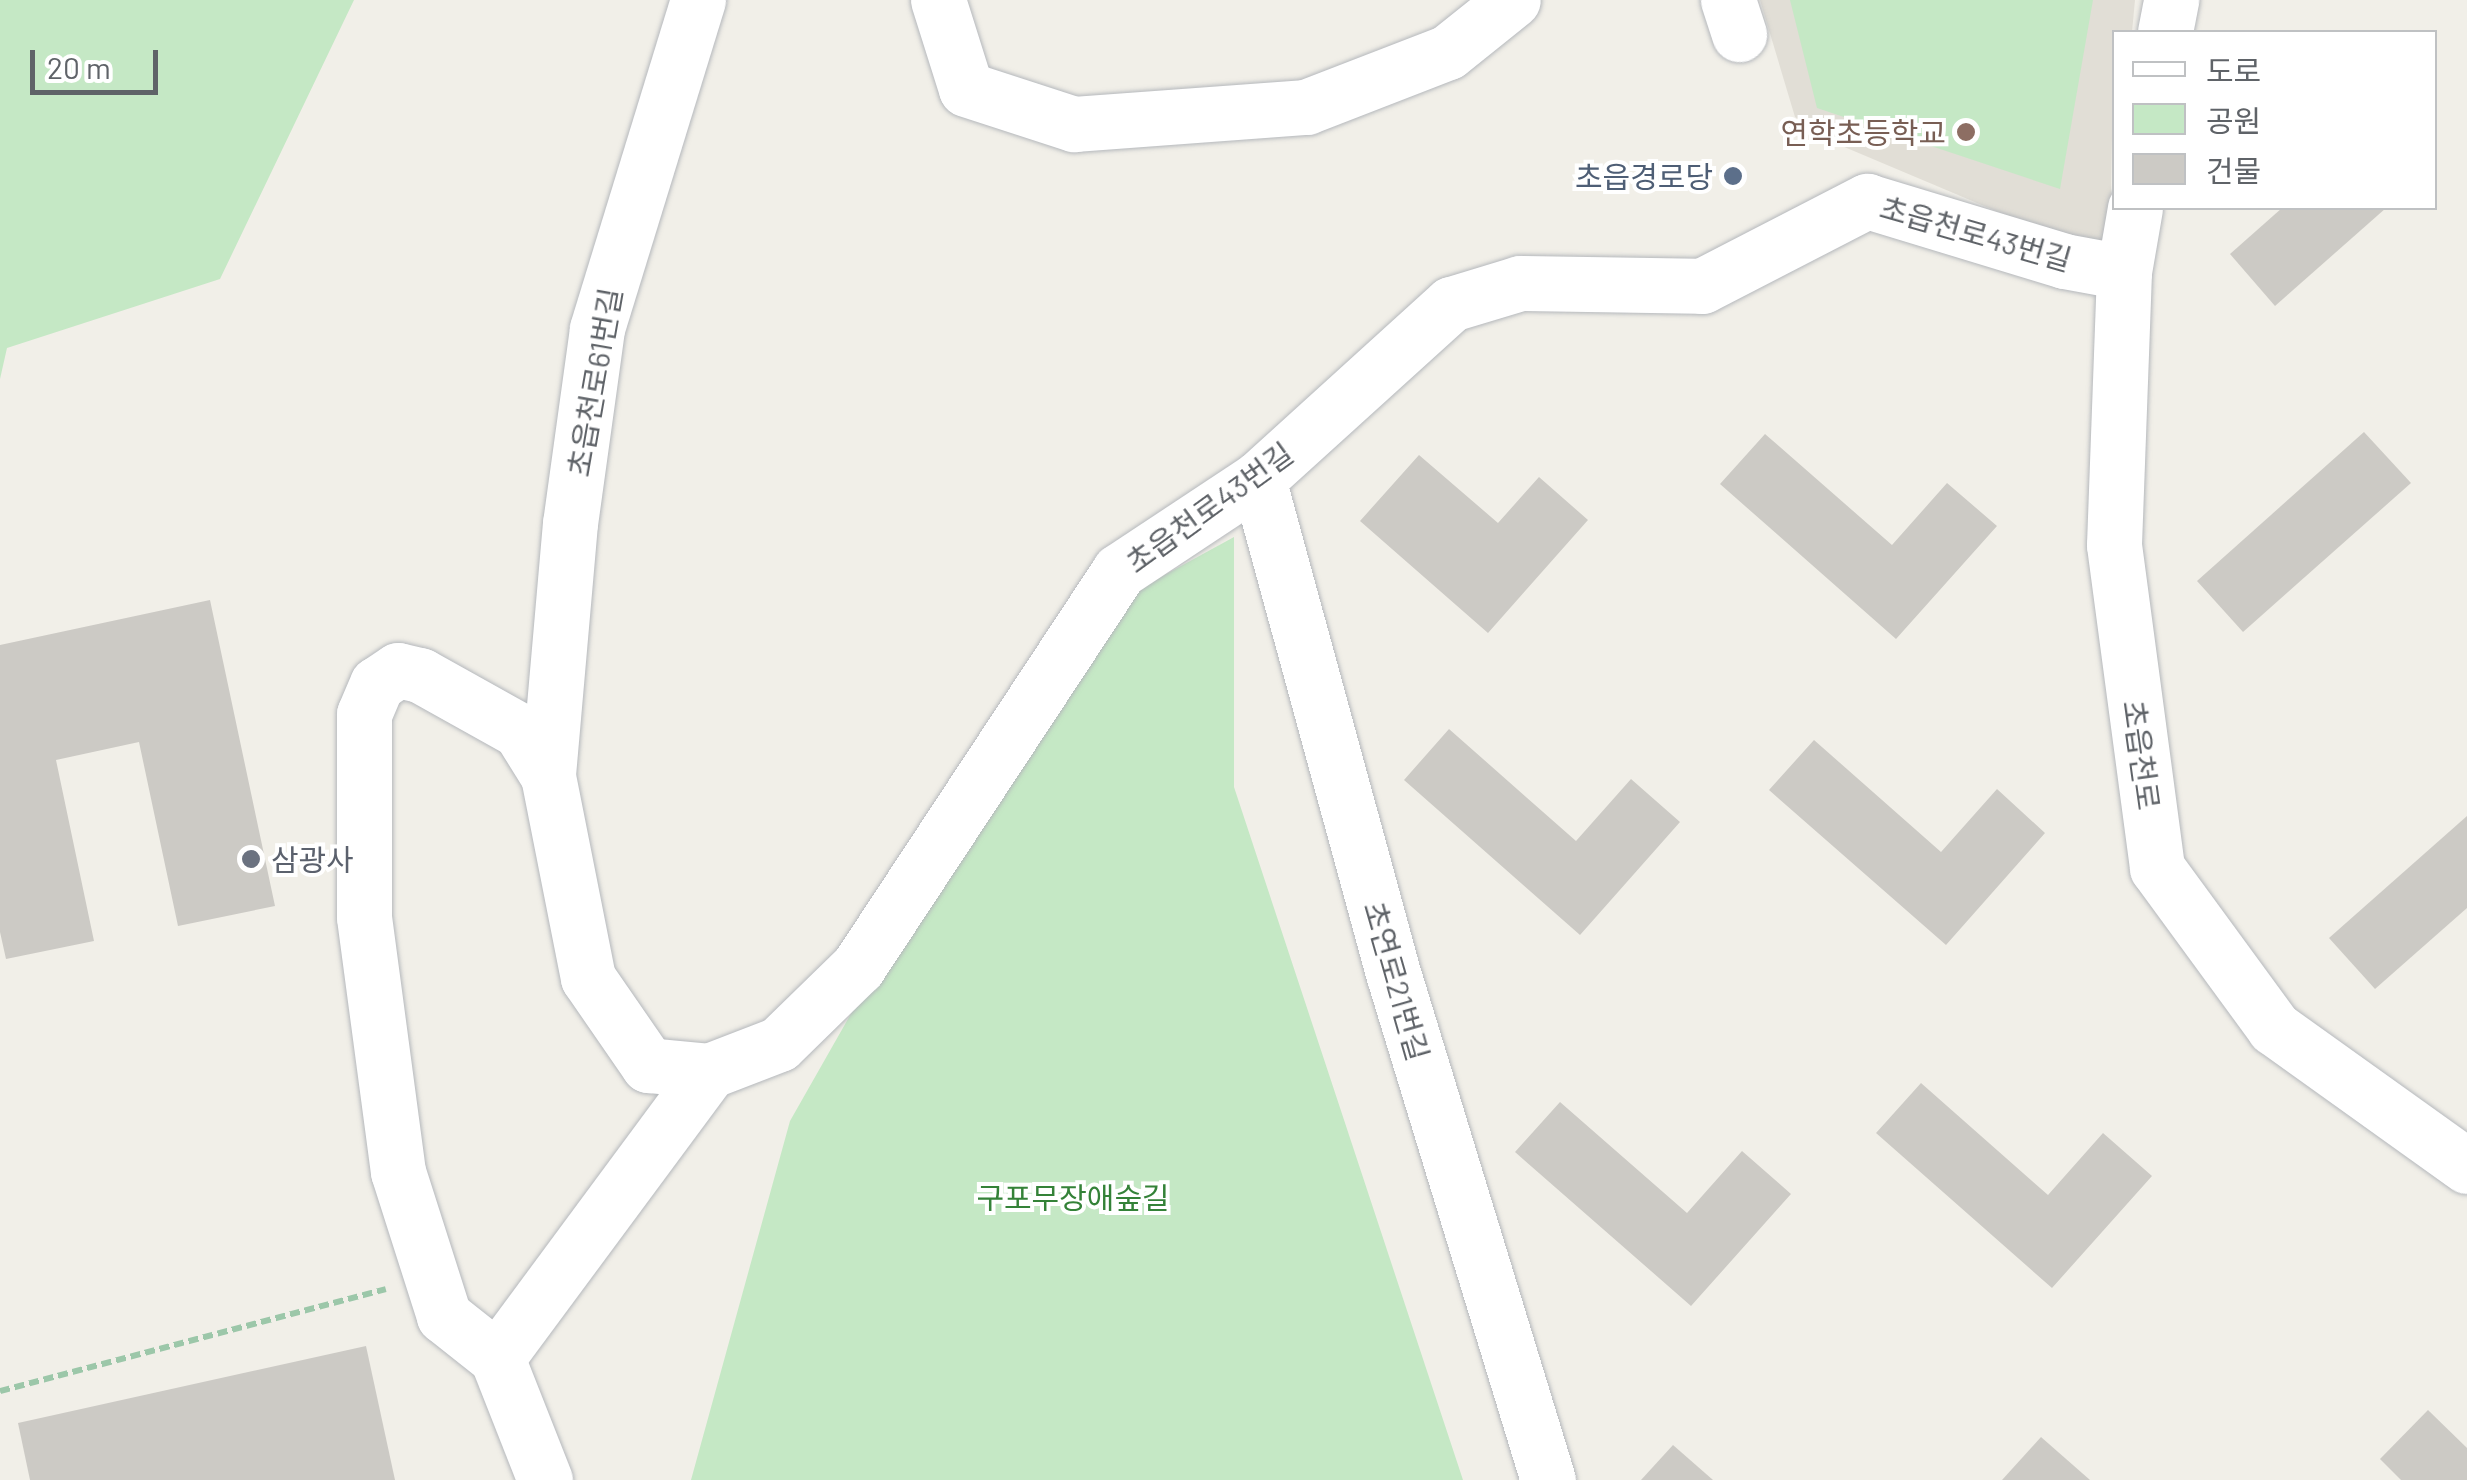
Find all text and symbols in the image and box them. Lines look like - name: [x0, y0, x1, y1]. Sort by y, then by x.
- scale bar: [35, 30, 162, 92]
- legend: [2112, 30, 2437, 210]
- text: 20 m: [47, 49, 111, 85]
- text: 도로: [2206, 52, 2261, 88]
- text: 공원: [2206, 102, 2261, 138]
- place label: 연학초등학교: [1780, 114, 1946, 150]
- marker: 연학초등학교: [1955, 121, 1977, 143]
- text: 건물: [2206, 152, 2261, 188]
- place label: 초읍경로당: [1575, 158, 1713, 194]
- marker: 초읍경로당: [1722, 165, 1744, 187]
- street label: 초읍천로43번길: [1876, 188, 2076, 278]
- street label: 초읍천로61번길: [560, 285, 628, 479]
- street label: 초읍천로43번길: [1118, 434, 1300, 580]
- street label: 초읍천로: [2116, 698, 2168, 812]
- place label: 삼광사: [271, 841, 354, 877]
- marker: 삼광사: [240, 848, 262, 870]
- street label: 초연로21번길: [1357, 897, 1437, 1065]
- park label: 구포무장애숲길: [976, 1179, 1170, 1215]

